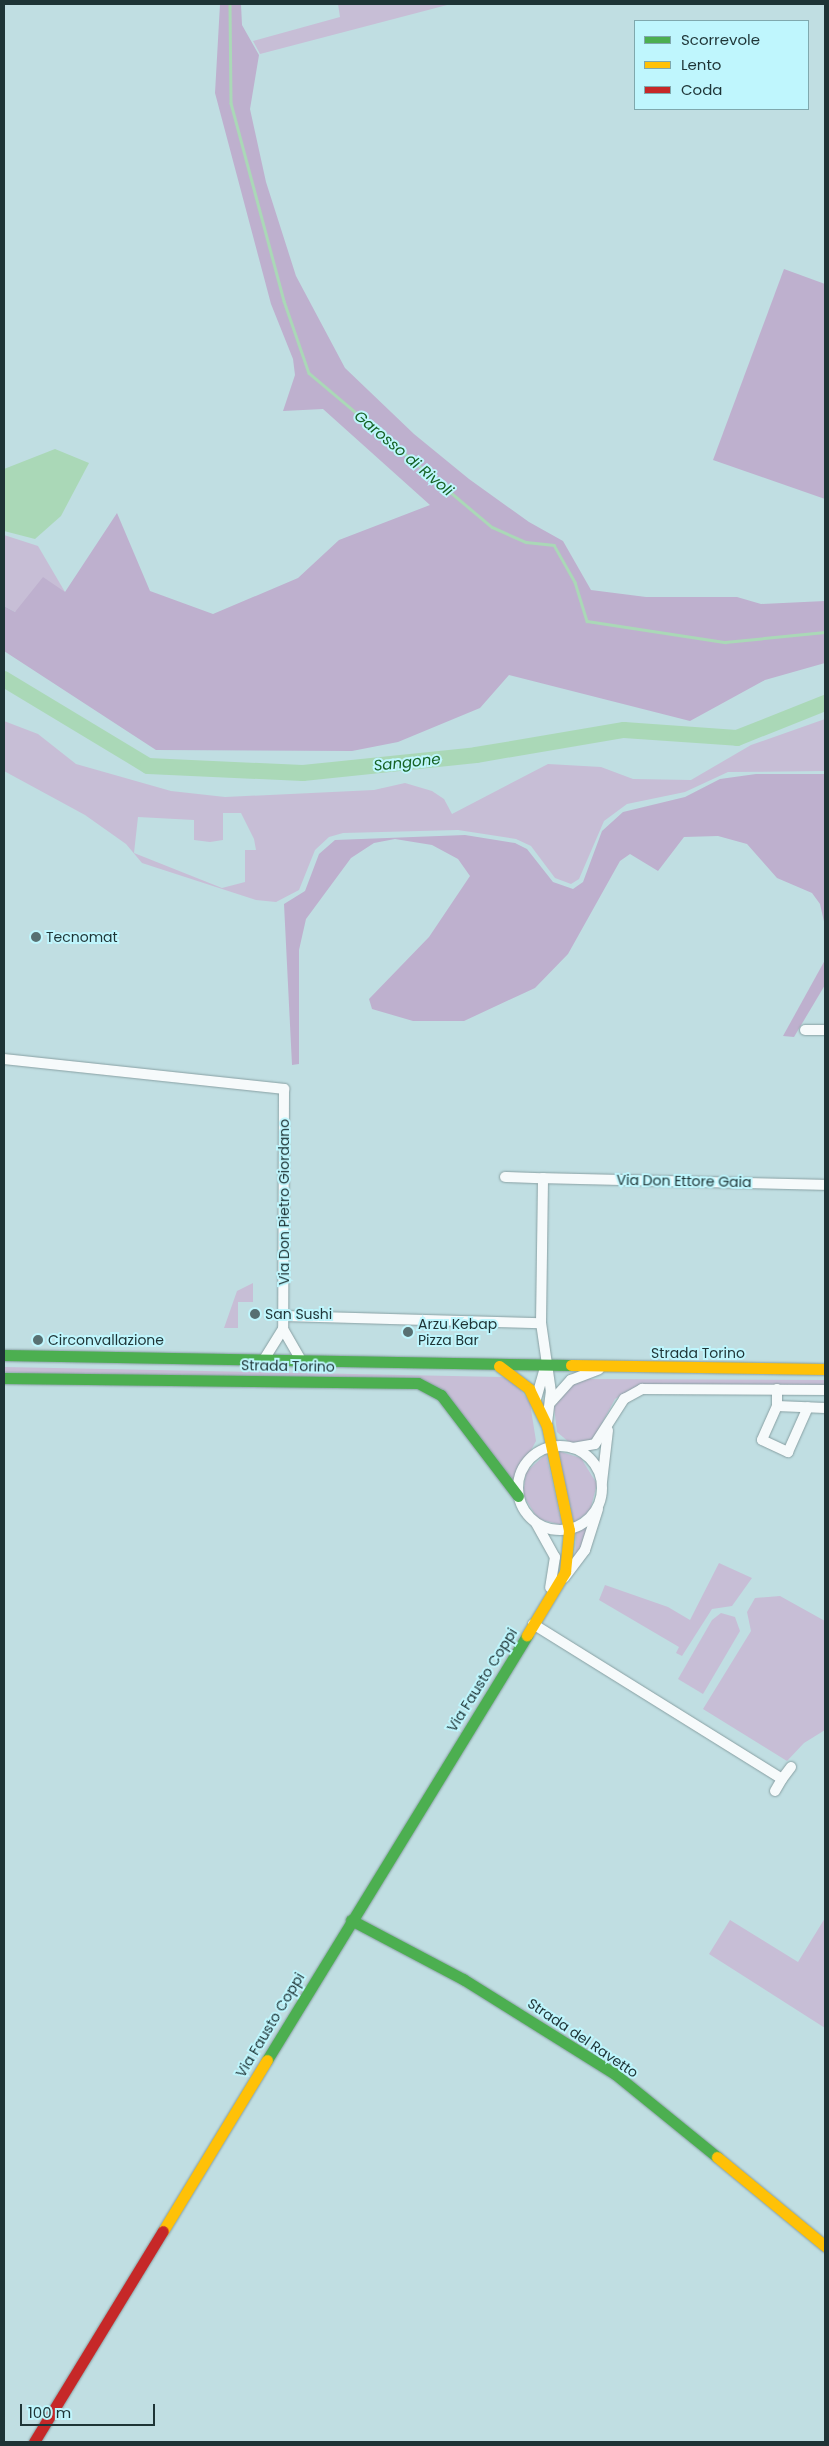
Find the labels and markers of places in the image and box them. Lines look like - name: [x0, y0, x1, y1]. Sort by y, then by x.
- place label: Tecnomat: [46, 929, 118, 945]
- marker: Tecnomat: [30, 931, 42, 943]
- place label: San Sushi: [265, 1306, 332, 1322]
- marker: San Sushi: [249, 1308, 261, 1320]
- place label: Arzu Kebap Pizza Bar: [418, 1316, 497, 1348]
- marker: Arzu Kebap Pizza Bar: [402, 1326, 414, 1338]
- place label: Circonvallazione: [48, 1332, 164, 1348]
- marker: Circonvallazione: [32, 1334, 44, 1346]

